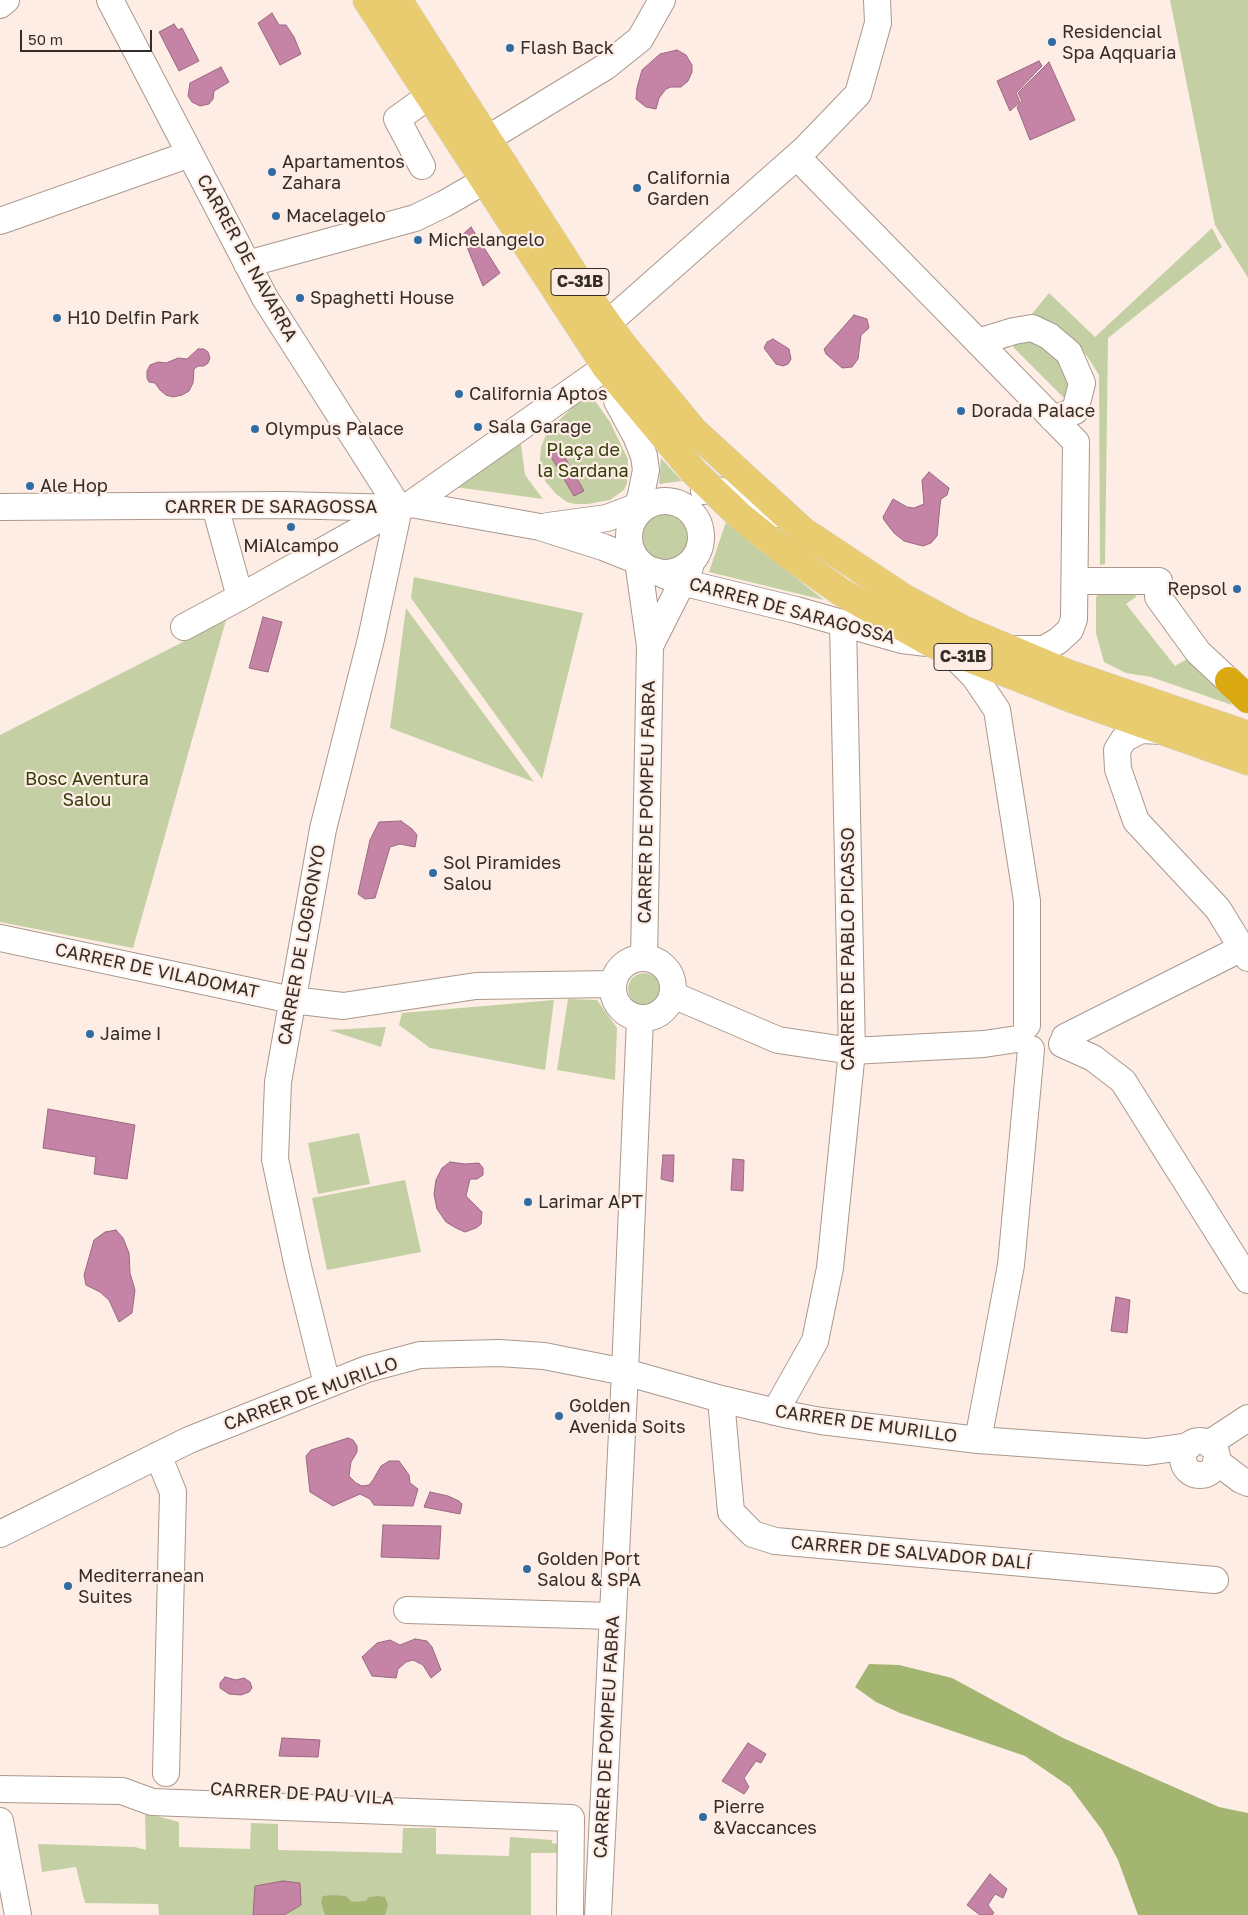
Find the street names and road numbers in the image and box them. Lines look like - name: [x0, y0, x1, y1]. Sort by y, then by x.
- street label: CARRER DE NAVARRA: [192, 171, 302, 345]
- road number: C-31B: [551, 268, 609, 296]
- street label: CARRER DE SARAGOSSA: [165, 496, 377, 518]
- street label: CARRER DE SARAGOSSA: [687, 573, 897, 649]
- road number: C-31B: [934, 644, 992, 670]
- street label: CARRER DE POMPEU FABRA: [634, 680, 660, 924]
- street label: CARRER DE PABLO PICASSO: [837, 827, 859, 1071]
- street label: CARRER DE LOGRONYO: [274, 843, 330, 1047]
- street label: CARRER DE VILADOMAT: [53, 939, 261, 1003]
- street label: CARRER DE MURILLO: [221, 1352, 401, 1436]
- street label: CARRER DE MURILLO: [773, 1401, 959, 1447]
- street label: CARRER DE SALVADOR DALÍ: [790, 1532, 1032, 1574]
- street label: CARRER DE POMPEU FABRA: [590, 1615, 624, 1859]
- street label: CARRER DE PAU VILA: [209, 1778, 395, 1810]

